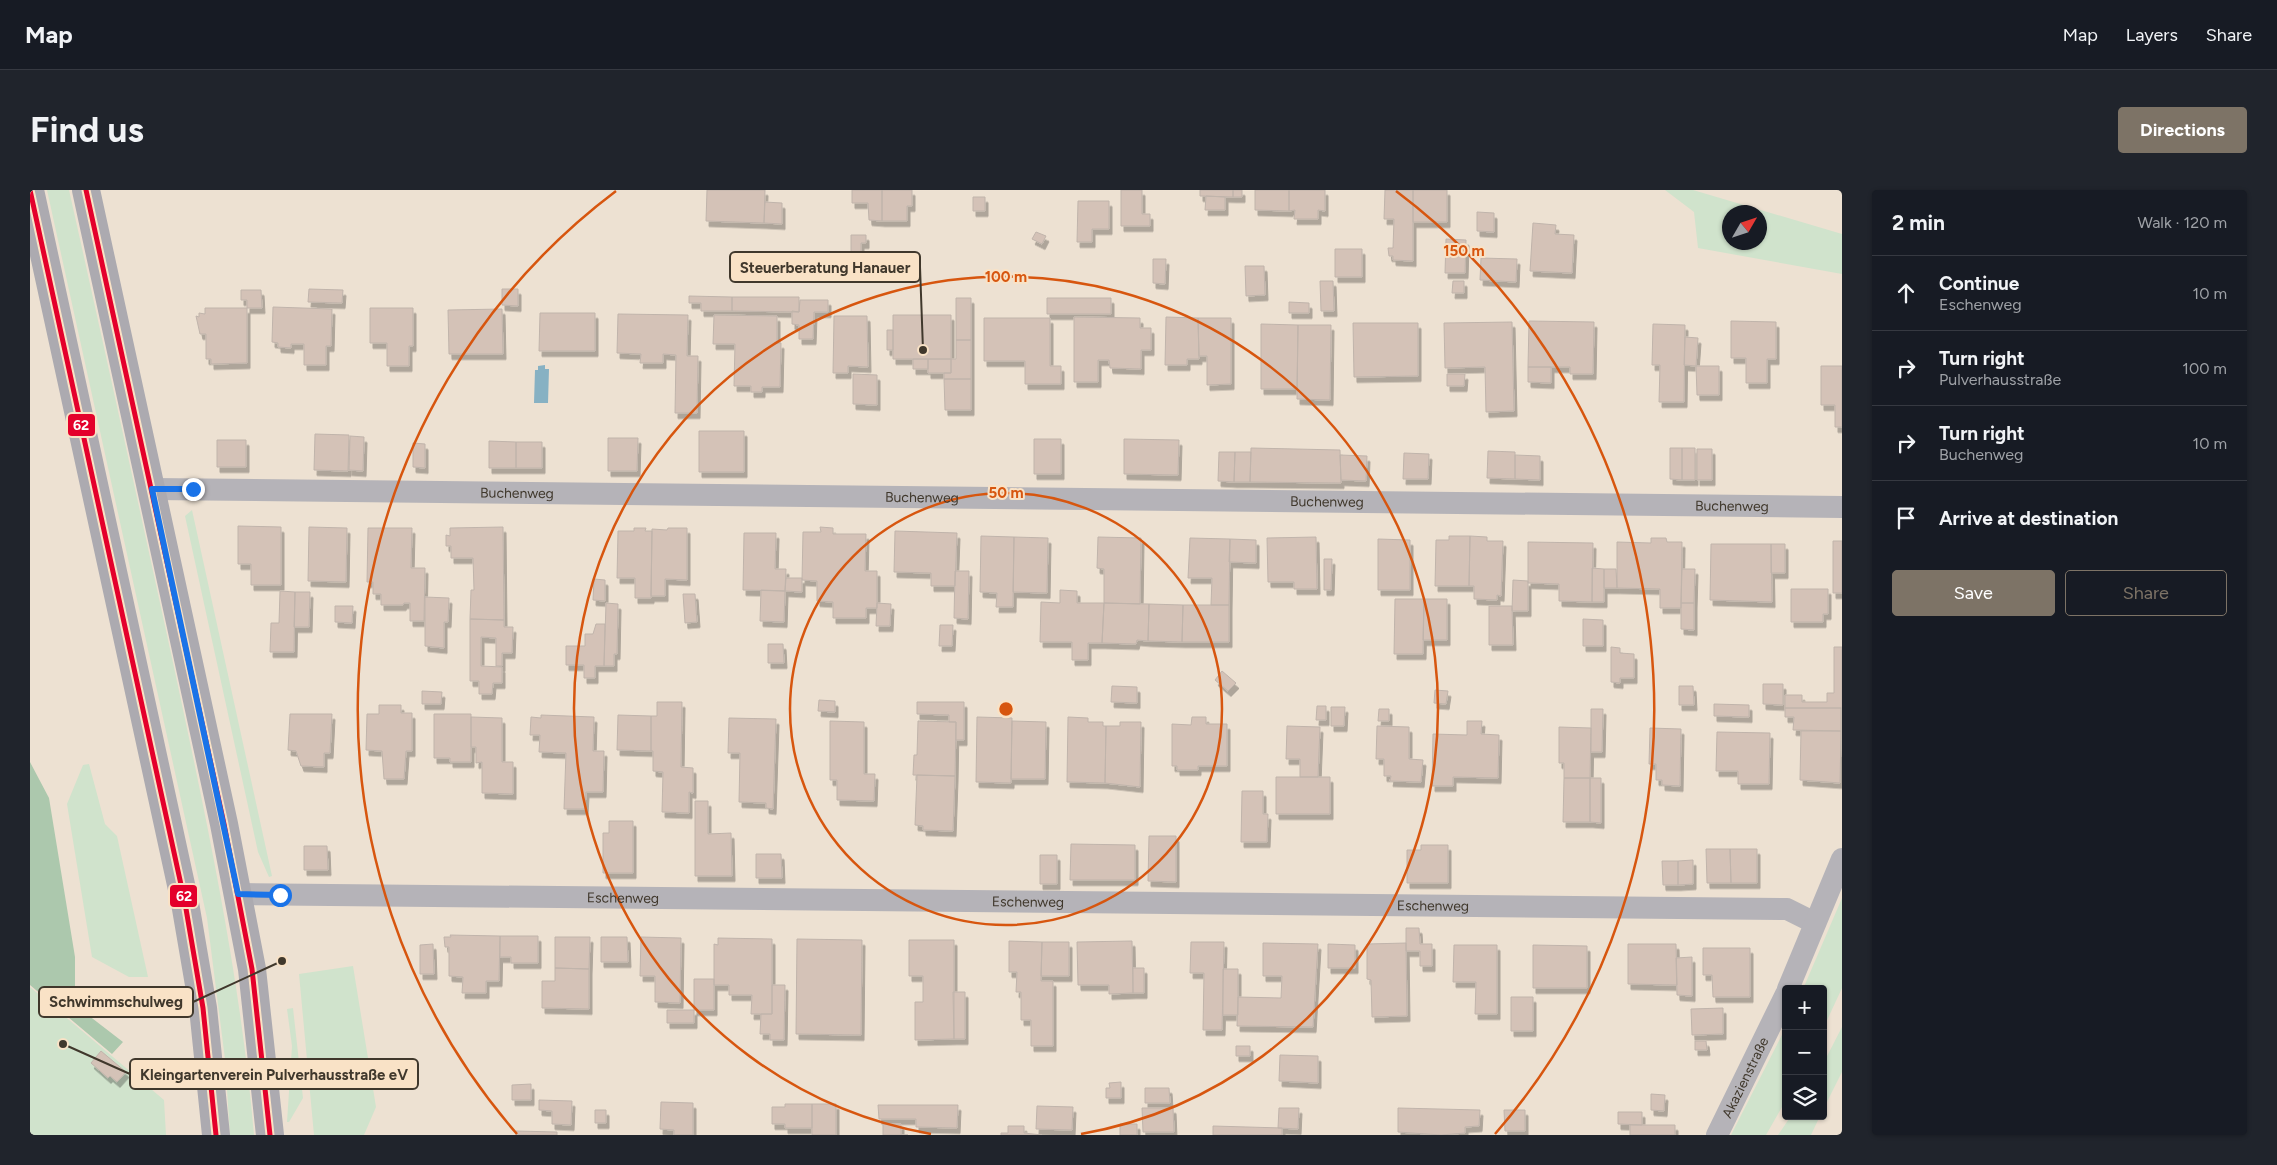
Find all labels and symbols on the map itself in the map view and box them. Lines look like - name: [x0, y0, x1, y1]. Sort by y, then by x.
- north arrow: [1722, 205, 1767, 250]
- text: 150 m: [1443, 242, 1485, 260]
- callout: Steuerberatung Hanauer: [730, 252, 920, 282]
- text: Steuerberatung Hanauer: [740, 259, 911, 277]
- text: 100 m: [985, 268, 1027, 286]
- line badge: 62: [67, 413, 96, 437]
- text: 62: [73, 417, 89, 434]
- route end: [182, 478, 205, 501]
- street label: Buchenweg: [480, 484, 554, 502]
- text: 50 m: [988, 484, 1024, 502]
- street label: Buchenweg: [885, 489, 959, 507]
- street label: Buchenweg: [1290, 493, 1364, 511]
- street label: Buchenweg: [1695, 497, 1769, 515]
- centre of rings: [997, 700, 1015, 718]
- line badge: 62: [169, 884, 198, 908]
- route start: [269, 884, 292, 907]
- text: 62: [176, 888, 192, 905]
- street label: Eschenweg: [587, 889, 659, 907]
- street label: Eschenweg: [992, 893, 1064, 911]
- street label: Eschenweg: [1397, 897, 1469, 915]
- callout: Schwimmschulweg: [39, 987, 193, 1017]
- text: Schwimmschulweg: [49, 993, 183, 1011]
- street label: Akazienstraße: [1719, 1034, 1773, 1121]
- callout: Kleingartenverein Pulverhausstraße eV: [130, 1059, 418, 1089]
- text: Kleingartenverein Pulverhausstraße eV: [140, 1066, 408, 1084]

